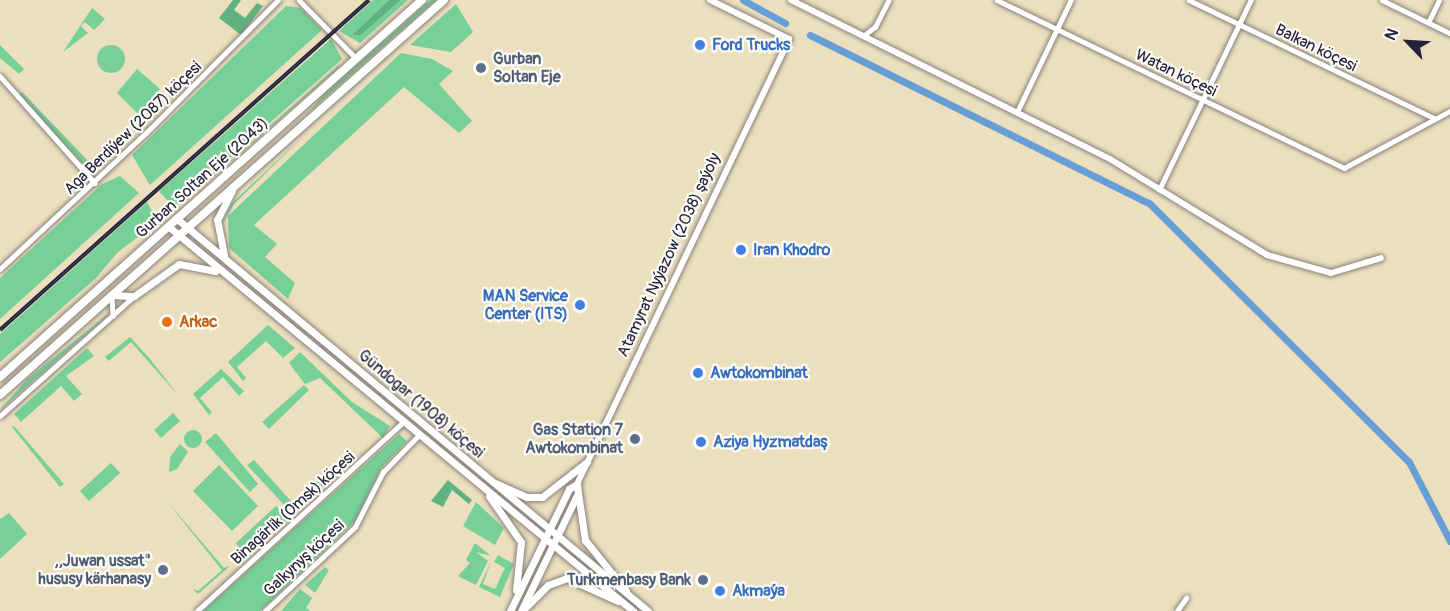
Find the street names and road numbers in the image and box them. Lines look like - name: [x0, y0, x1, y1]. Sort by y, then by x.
- street label: Balkan köçesi: [1272, 20, 1360, 76]
- street label: Watan köçesi: [1132, 45, 1220, 101]
- street label: Aga Berdiýew (2087) köçesi: [60, 57, 206, 199]
- street label: Gurban Soltan Eje (2043): [132, 113, 272, 243]
- street label: Atamyrat Nyýazow (2038) şaýoly: [613, 150, 725, 360]
- street label: Gündogar (1908) köçesi: [354, 346, 488, 462]
- street label: Binagärlik (Omsk) köçesi: [227, 447, 359, 569]
- street label: Galkynyş köçesi: [260, 516, 348, 600]

